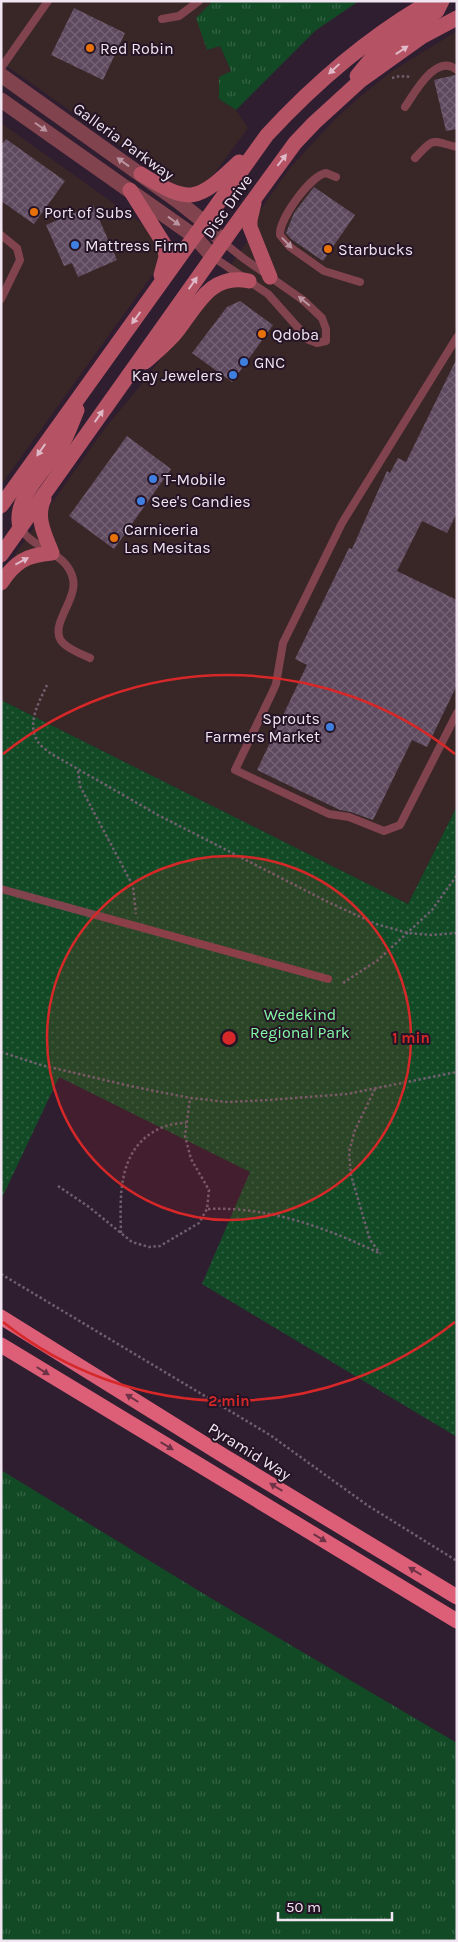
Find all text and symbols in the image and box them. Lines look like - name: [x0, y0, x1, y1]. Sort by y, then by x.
- place label: Red Robin: [100, 39, 174, 58]
- marker: Red Robin: [84, 42, 96, 54]
- one-way arrow: [395, 46, 408, 55]
- one-way arrow: [329, 63, 341, 75]
- street label: Galleria Parkway: [70, 99, 178, 185]
- one-way arrow: [35, 122, 48, 132]
- one-way arrow: [277, 153, 288, 166]
- one-way arrow: [116, 157, 130, 167]
- street label: Disc Drive: [199, 171, 256, 242]
- place label: Port of Subs: [44, 203, 132, 222]
- marker: Port of Subs: [28, 206, 40, 218]
- one-way arrow: [167, 216, 181, 226]
- place label: Mattress Firm: [85, 236, 188, 255]
- one-way arrow: [281, 236, 293, 248]
- marker: Mattress Firm: [69, 239, 81, 251]
- place label: Starbucks: [338, 240, 413, 259]
- marker: Starbucks: [322, 243, 334, 255]
- one-way arrow: [188, 276, 198, 290]
- one-way arrow: [298, 296, 311, 307]
- one-way arrow: [130, 311, 141, 324]
- place label: Qdoba: [272, 325, 319, 344]
- marker: Qdoba: [256, 328, 268, 340]
- place label: GNC: [254, 353, 285, 372]
- marker: GNC: [238, 356, 250, 368]
- place label: Kay Jewelers: [132, 366, 223, 385]
- marker: Kay Jewelers: [227, 369, 239, 381]
- one-way arrow: [94, 409, 104, 423]
- one-way arrow: [36, 444, 46, 457]
- place label: T-Mobile: [163, 470, 226, 489]
- marker: T-Mobile: [147, 473, 159, 485]
- place label: See's Candies: [151, 492, 251, 511]
- marker: See's Candies: [135, 495, 147, 507]
- place label: Carniceria Las Mesitas: [124, 520, 211, 557]
- marker: Carniceria Las Mesitas: [108, 532, 120, 544]
- one-way arrow: [15, 557, 30, 565]
- place label: Sprouts Farmers Market: [205, 709, 320, 746]
- marker: Sprouts Farmers Market: [324, 721, 336, 733]
- park label: Wedekind Regional Park: [250, 1005, 350, 1042]
- centre of rings: [220, 1029, 238, 1047]
- text: 1 min: [392, 1029, 430, 1047]
- one-way arrow: [36, 1366, 49, 1375]
- text: 2 min: [208, 1392, 250, 1410]
- one-way arrow: [126, 1393, 139, 1402]
- street label: Pyramid Way: [205, 1418, 295, 1485]
- one-way arrow: [161, 1442, 174, 1451]
- one-way arrow: [269, 1483, 282, 1492]
- one-way arrow: [314, 1534, 327, 1543]
- one-way arrow: [408, 1567, 422, 1576]
- scale bar: [278, 1890, 392, 1922]
- text: 50 m: [286, 1898, 321, 1916]

